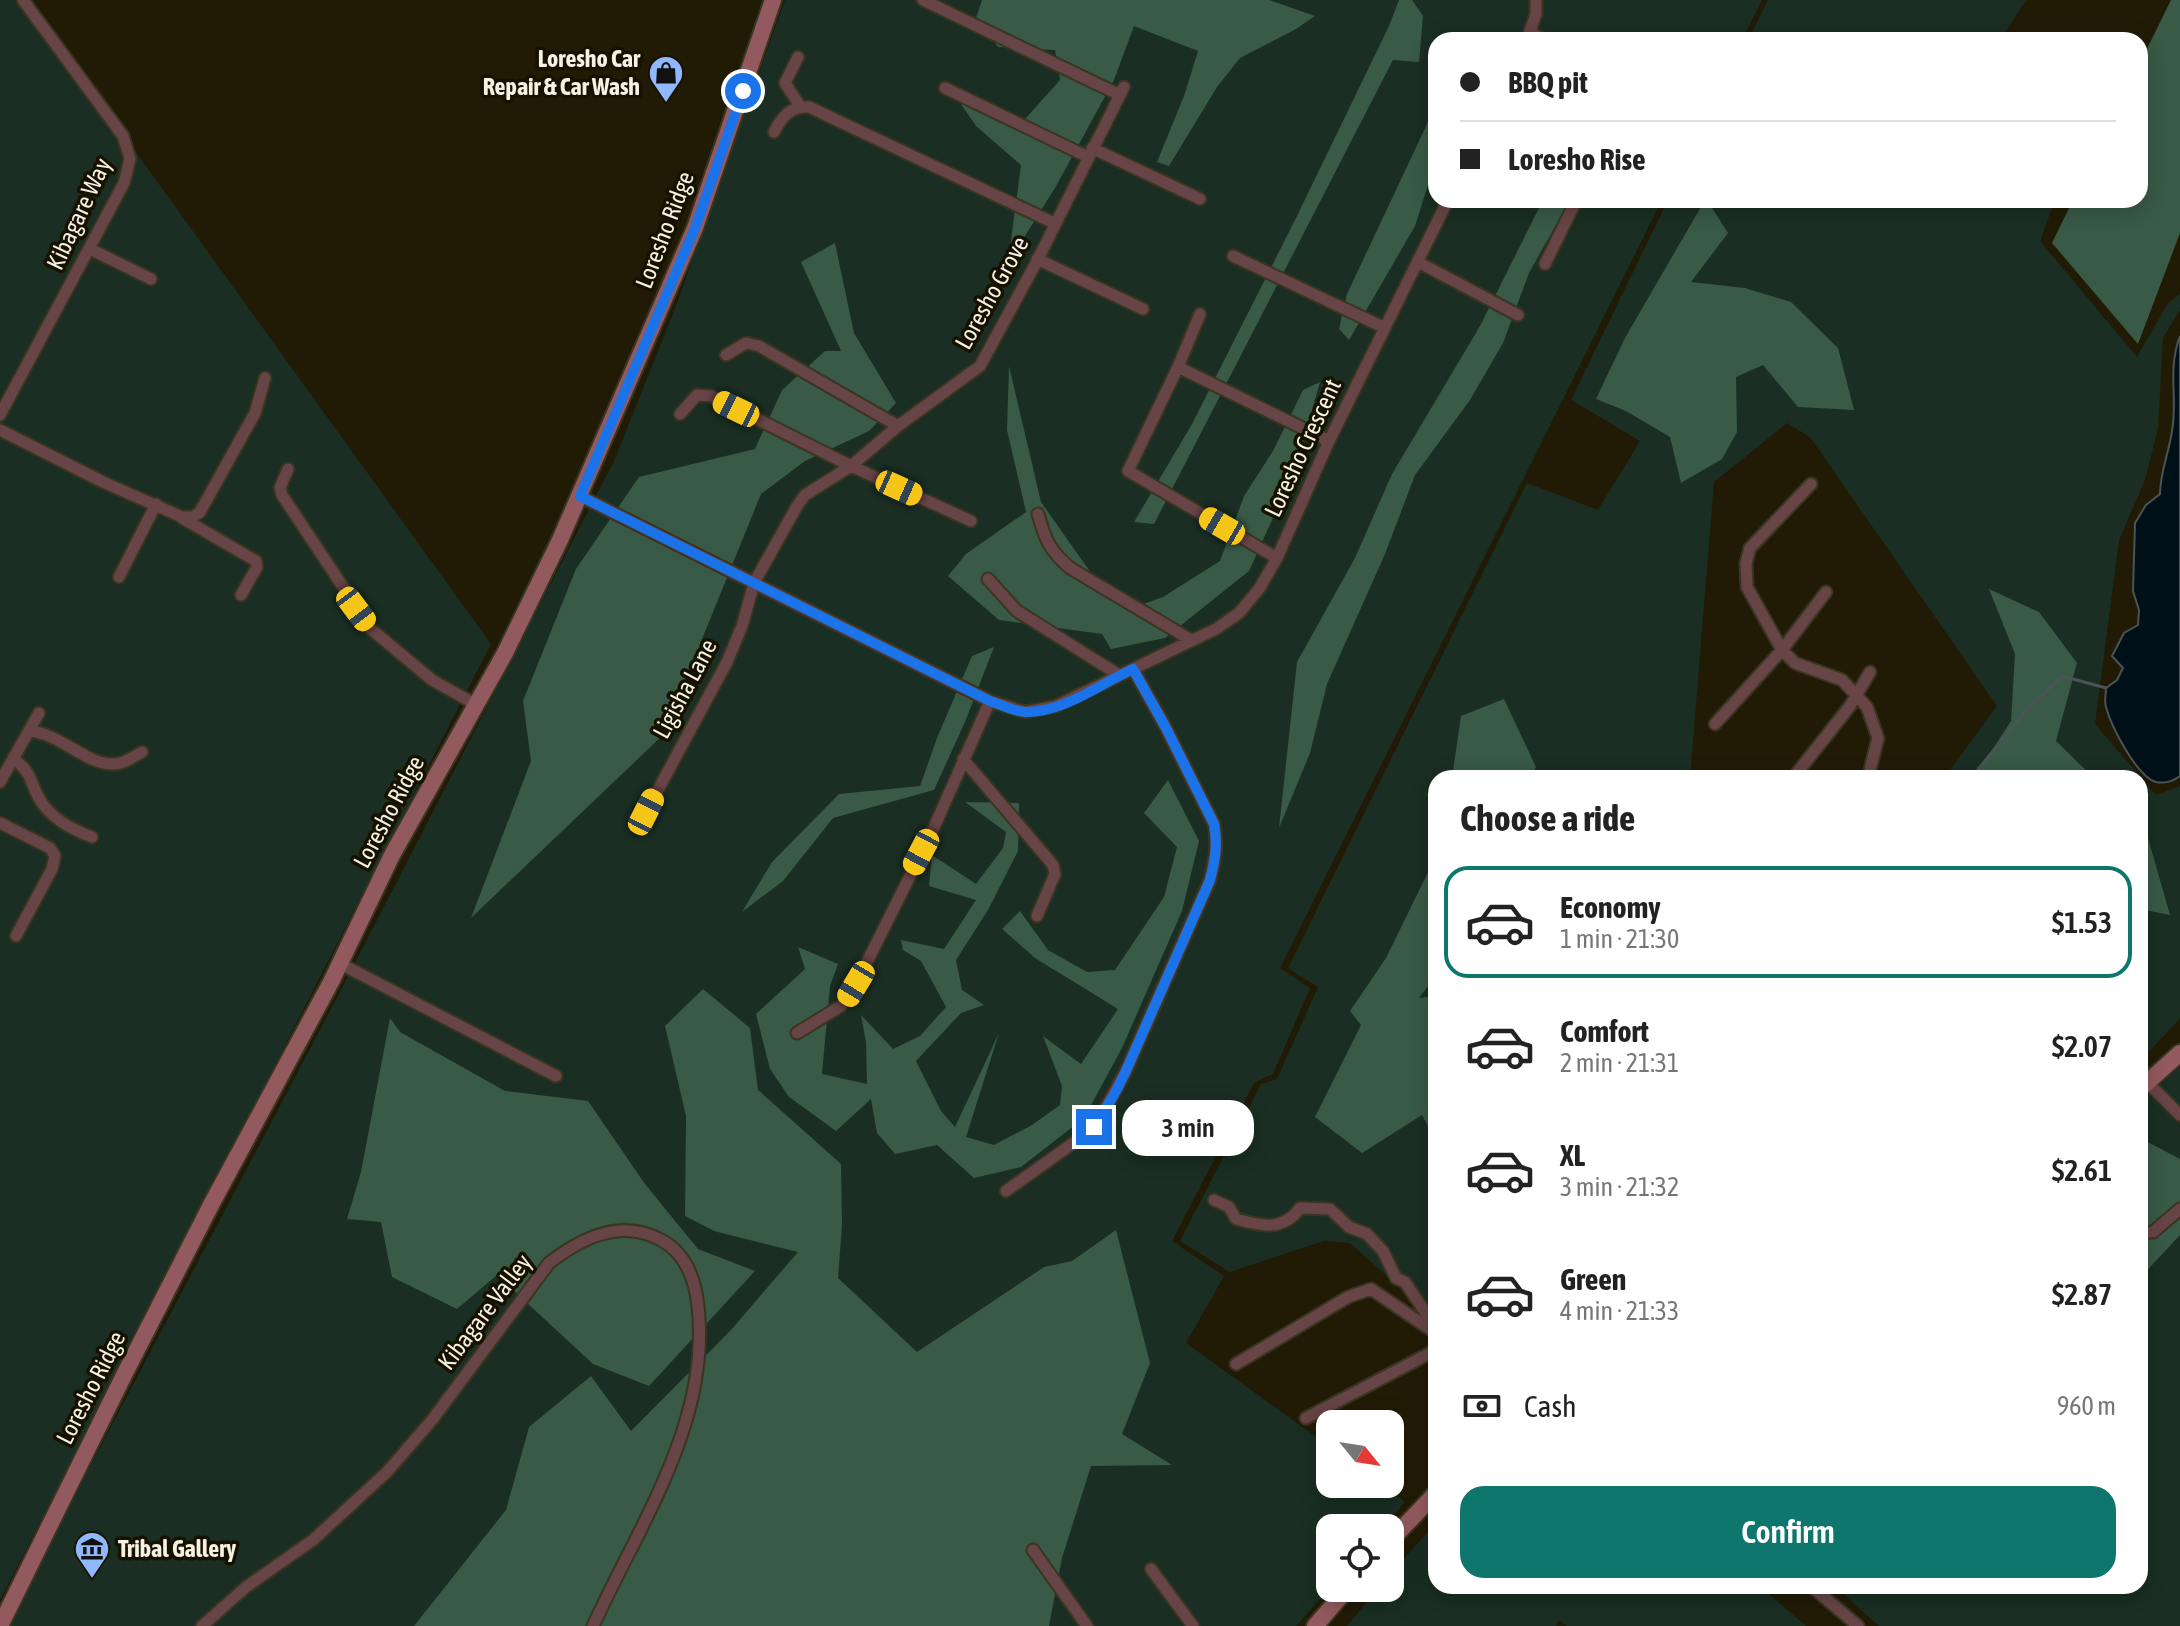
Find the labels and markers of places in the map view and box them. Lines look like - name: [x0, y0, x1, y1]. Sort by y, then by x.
- place label: Loresho Car Repair & Car Wash: [483, 45, 641, 100]
- shop icon: Loresho Car Repair & Car Wash: [647, 54, 685, 104]
- museum icon: Tribal Gallery: [73, 1530, 111, 1580]
- place label: Tribal Gallery: [118, 1535, 236, 1562]

